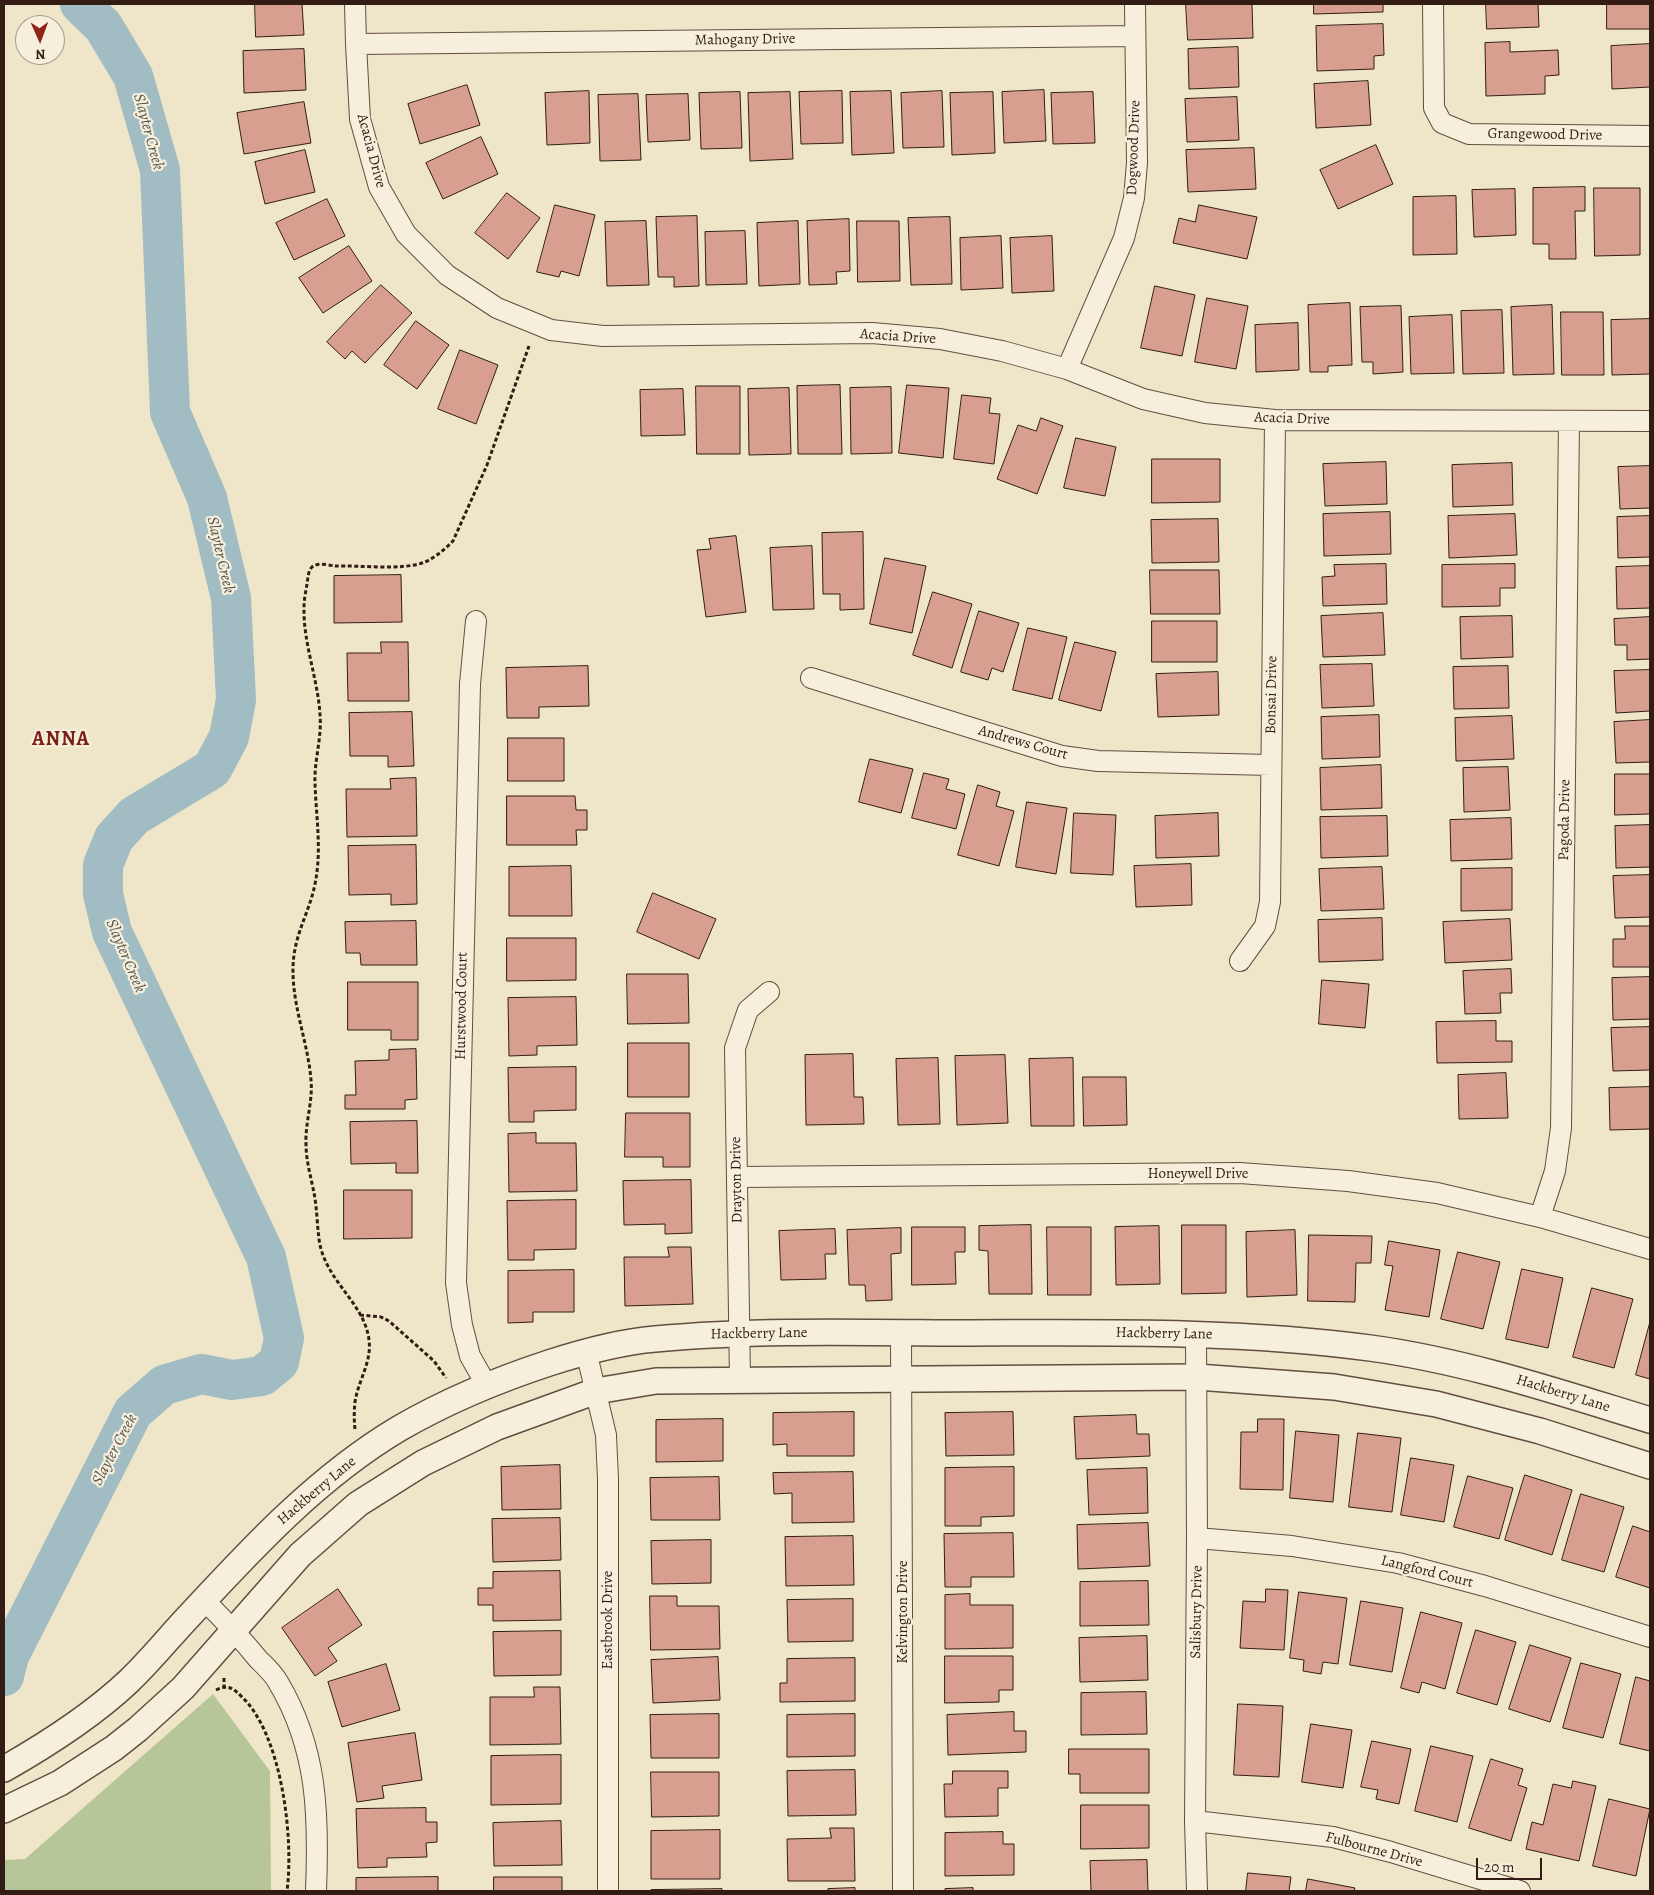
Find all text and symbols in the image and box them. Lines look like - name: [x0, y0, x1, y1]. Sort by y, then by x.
- north arrow: [15, 15, 65, 65]
- street label: Mahogany Drive: [695, 30, 795, 50]
- text: N: [35, 45, 46, 64]
- water label: Slayter Creek: [129, 92, 167, 172]
- street label: Dogwood Drive: [1123, 100, 1145, 196]
- street label: Acacia Drive: [352, 112, 390, 190]
- street label: Grangewood Drive: [1487, 125, 1603, 145]
- street label: Acacia Drive: [859, 325, 937, 349]
- street label: Acacia Drive: [1254, 409, 1330, 429]
- water label: Slayter Creek: [202, 515, 238, 595]
- street label: Bonsai Drive: [1262, 656, 1282, 734]
- street label: Andrews Court: [976, 722, 1070, 764]
- district label: ANNA: [32, 728, 90, 752]
- street label: Pagoda Drive: [1555, 779, 1575, 861]
- water label: Slayter Creek: [101, 916, 149, 996]
- street label: Hurstwood Court: [452, 952, 472, 1060]
- street label: Drayton Drive: [727, 1136, 747, 1224]
- street label: Honeywell Drive: [1147, 1165, 1249, 1183]
- street label: Hackberry Lane: [710, 1324, 808, 1344]
- street label: Hackberry Lane: [1115, 1324, 1213, 1344]
- street label: Hackberry Lane: [1514, 1371, 1612, 1417]
- water label: Slayter Creek: [88, 1411, 142, 1489]
- street label: Hackberry Lane: [274, 1453, 360, 1529]
- street label: Langford Court: [1379, 1552, 1475, 1592]
- street label: Kelvington Drive: [894, 1560, 912, 1664]
- street label: Salisbury Drive: [1187, 1565, 1207, 1659]
- street label: Eastbrook Drive: [599, 1571, 617, 1669]
- street label: Fulbourne Drive: [1323, 1828, 1425, 1872]
- scale bar: [1479, 1848, 1545, 1880]
- text: 20 m: [1484, 1857, 1515, 1877]

